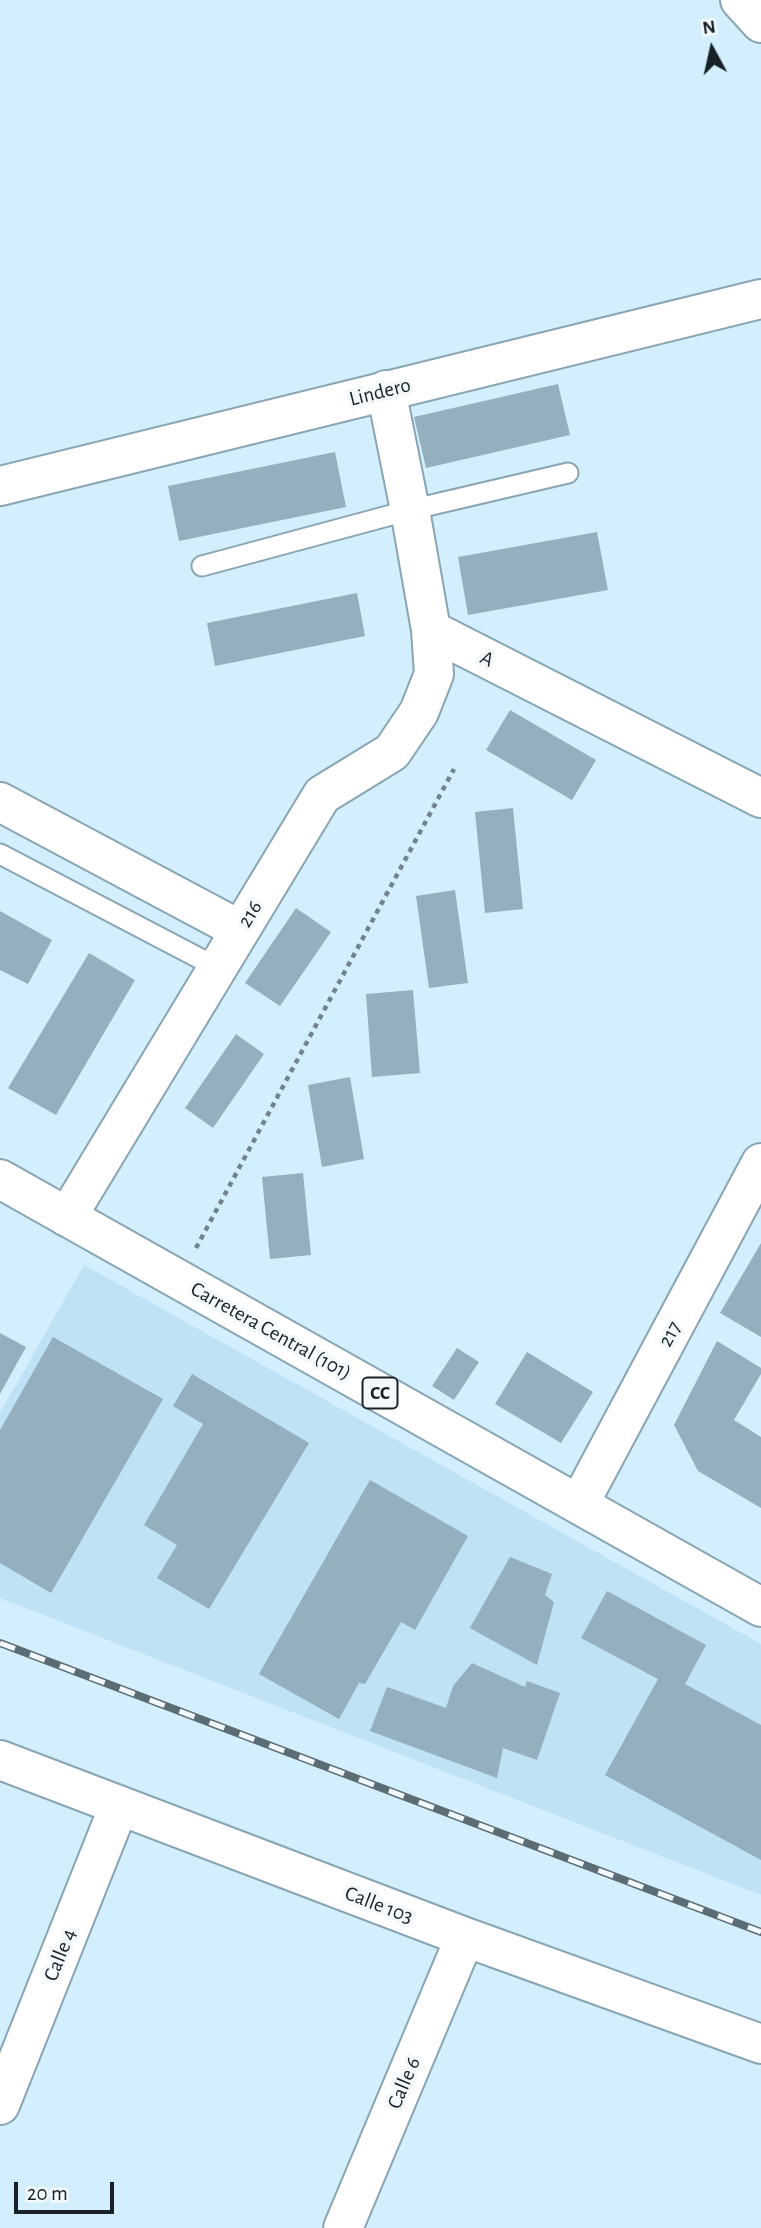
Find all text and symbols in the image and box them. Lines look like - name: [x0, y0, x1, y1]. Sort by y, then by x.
- north arrow: [677, 14, 747, 84]
- text: N: [701, 17, 717, 38]
- street label: Lindero: [347, 372, 413, 412]
- street label: A: [476, 645, 498, 673]
- street label: 216: [232, 896, 268, 932]
- street label: Carretera Central (101): [186, 1276, 356, 1386]
- street label: 217: [653, 1317, 687, 1351]
- road number: CC: [362, 1378, 398, 1408]
- street label: Calle 103: [341, 1880, 417, 1930]
- street label: Calle 4: [38, 1925, 82, 1985]
- street label: Calle 6: [382, 2053, 426, 2113]
- scale bar: [18, 2168, 117, 2212]
- text: 20 m: [27, 2183, 68, 2204]

